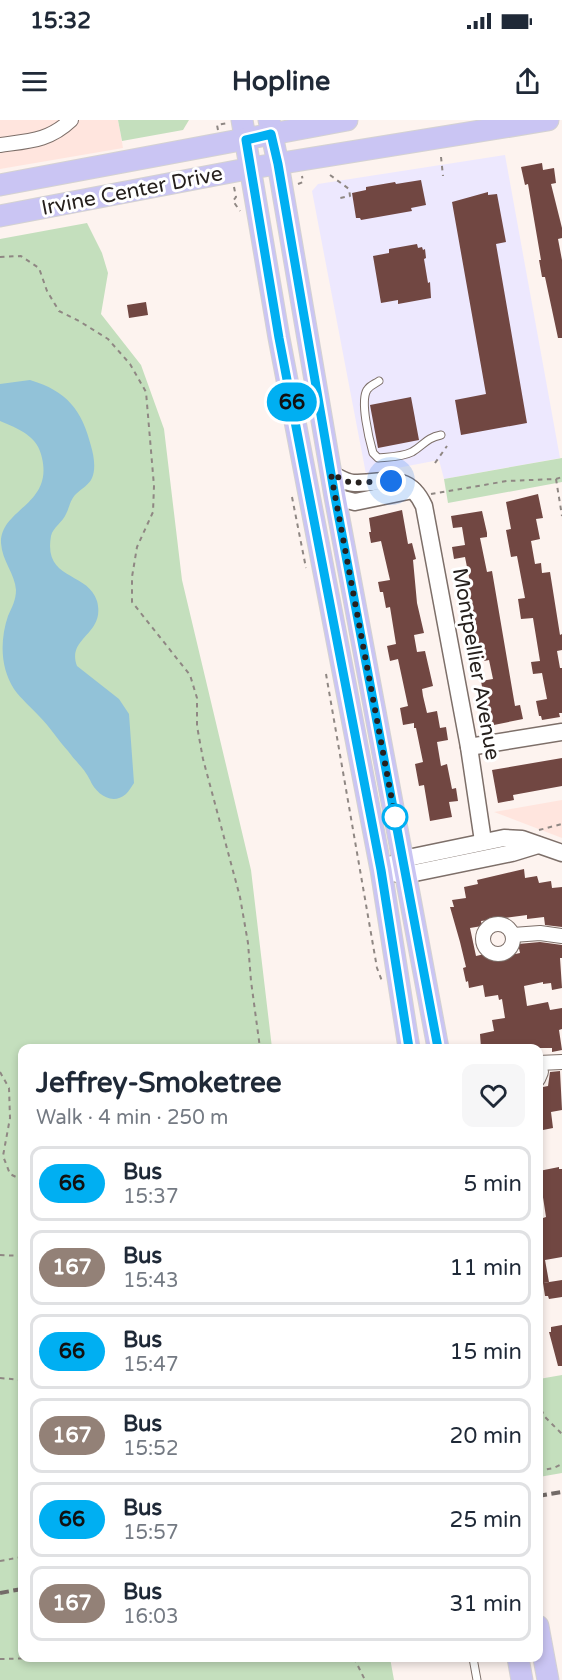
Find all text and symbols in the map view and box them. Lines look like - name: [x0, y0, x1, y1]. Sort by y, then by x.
- text: 15:32: [30, 8, 91, 34]
- icon: menu: [18, 65, 51, 98]
- text: Hopline: [232, 65, 330, 98]
- icon: share: [511, 65, 544, 98]
- street label: Irvine Center Drive: [39, 161, 225, 221]
- line badge: 66: [265, 382, 319, 422]
- text: 66: [279, 390, 305, 415]
- your location: [376, 466, 406, 496]
- street label: Montpellier Avenue: [447, 566, 505, 762]
- unlabelled marker: [382, 804, 408, 830]
- button: heart: [462, 1064, 525, 1127]
- text: Jeffrey-Smoketree: [36, 1066, 282, 1100]
- text: Walk · 4 min · 250 m: [36, 1106, 228, 1130]
- text: Bus: [123, 1159, 162, 1185]
- text: 66: [59, 1171, 85, 1196]
- text: 5 min: [463, 1171, 522, 1197]
- text: 15:37: [123, 1185, 178, 1209]
- text: Bus: [123, 1243, 162, 1269]
- text: 167: [52, 1255, 92, 1280]
- text: 11 min: [450, 1255, 522, 1281]
- text: 15:43: [123, 1269, 178, 1293]
- text: Bus: [123, 1327, 162, 1353]
- text: 66: [59, 1339, 85, 1364]
- text: 15 min: [450, 1339, 522, 1365]
- text: 15:47: [123, 1353, 178, 1377]
- text: Bus: [123, 1411, 162, 1437]
- text: 167: [52, 1423, 92, 1448]
- text: 20 min: [450, 1423, 522, 1449]
- text: 15:52: [123, 1437, 178, 1461]
- text: Bus: [123, 1495, 162, 1521]
- text: 66: [59, 1507, 85, 1532]
- text: 25 min: [450, 1507, 522, 1533]
- text: 15:57: [123, 1521, 178, 1545]
- text: Bus: [123, 1579, 162, 1605]
- text: 167: [52, 1591, 92, 1616]
- text: 31 min: [450, 1591, 522, 1617]
- text: 16:03: [123, 1605, 178, 1629]

